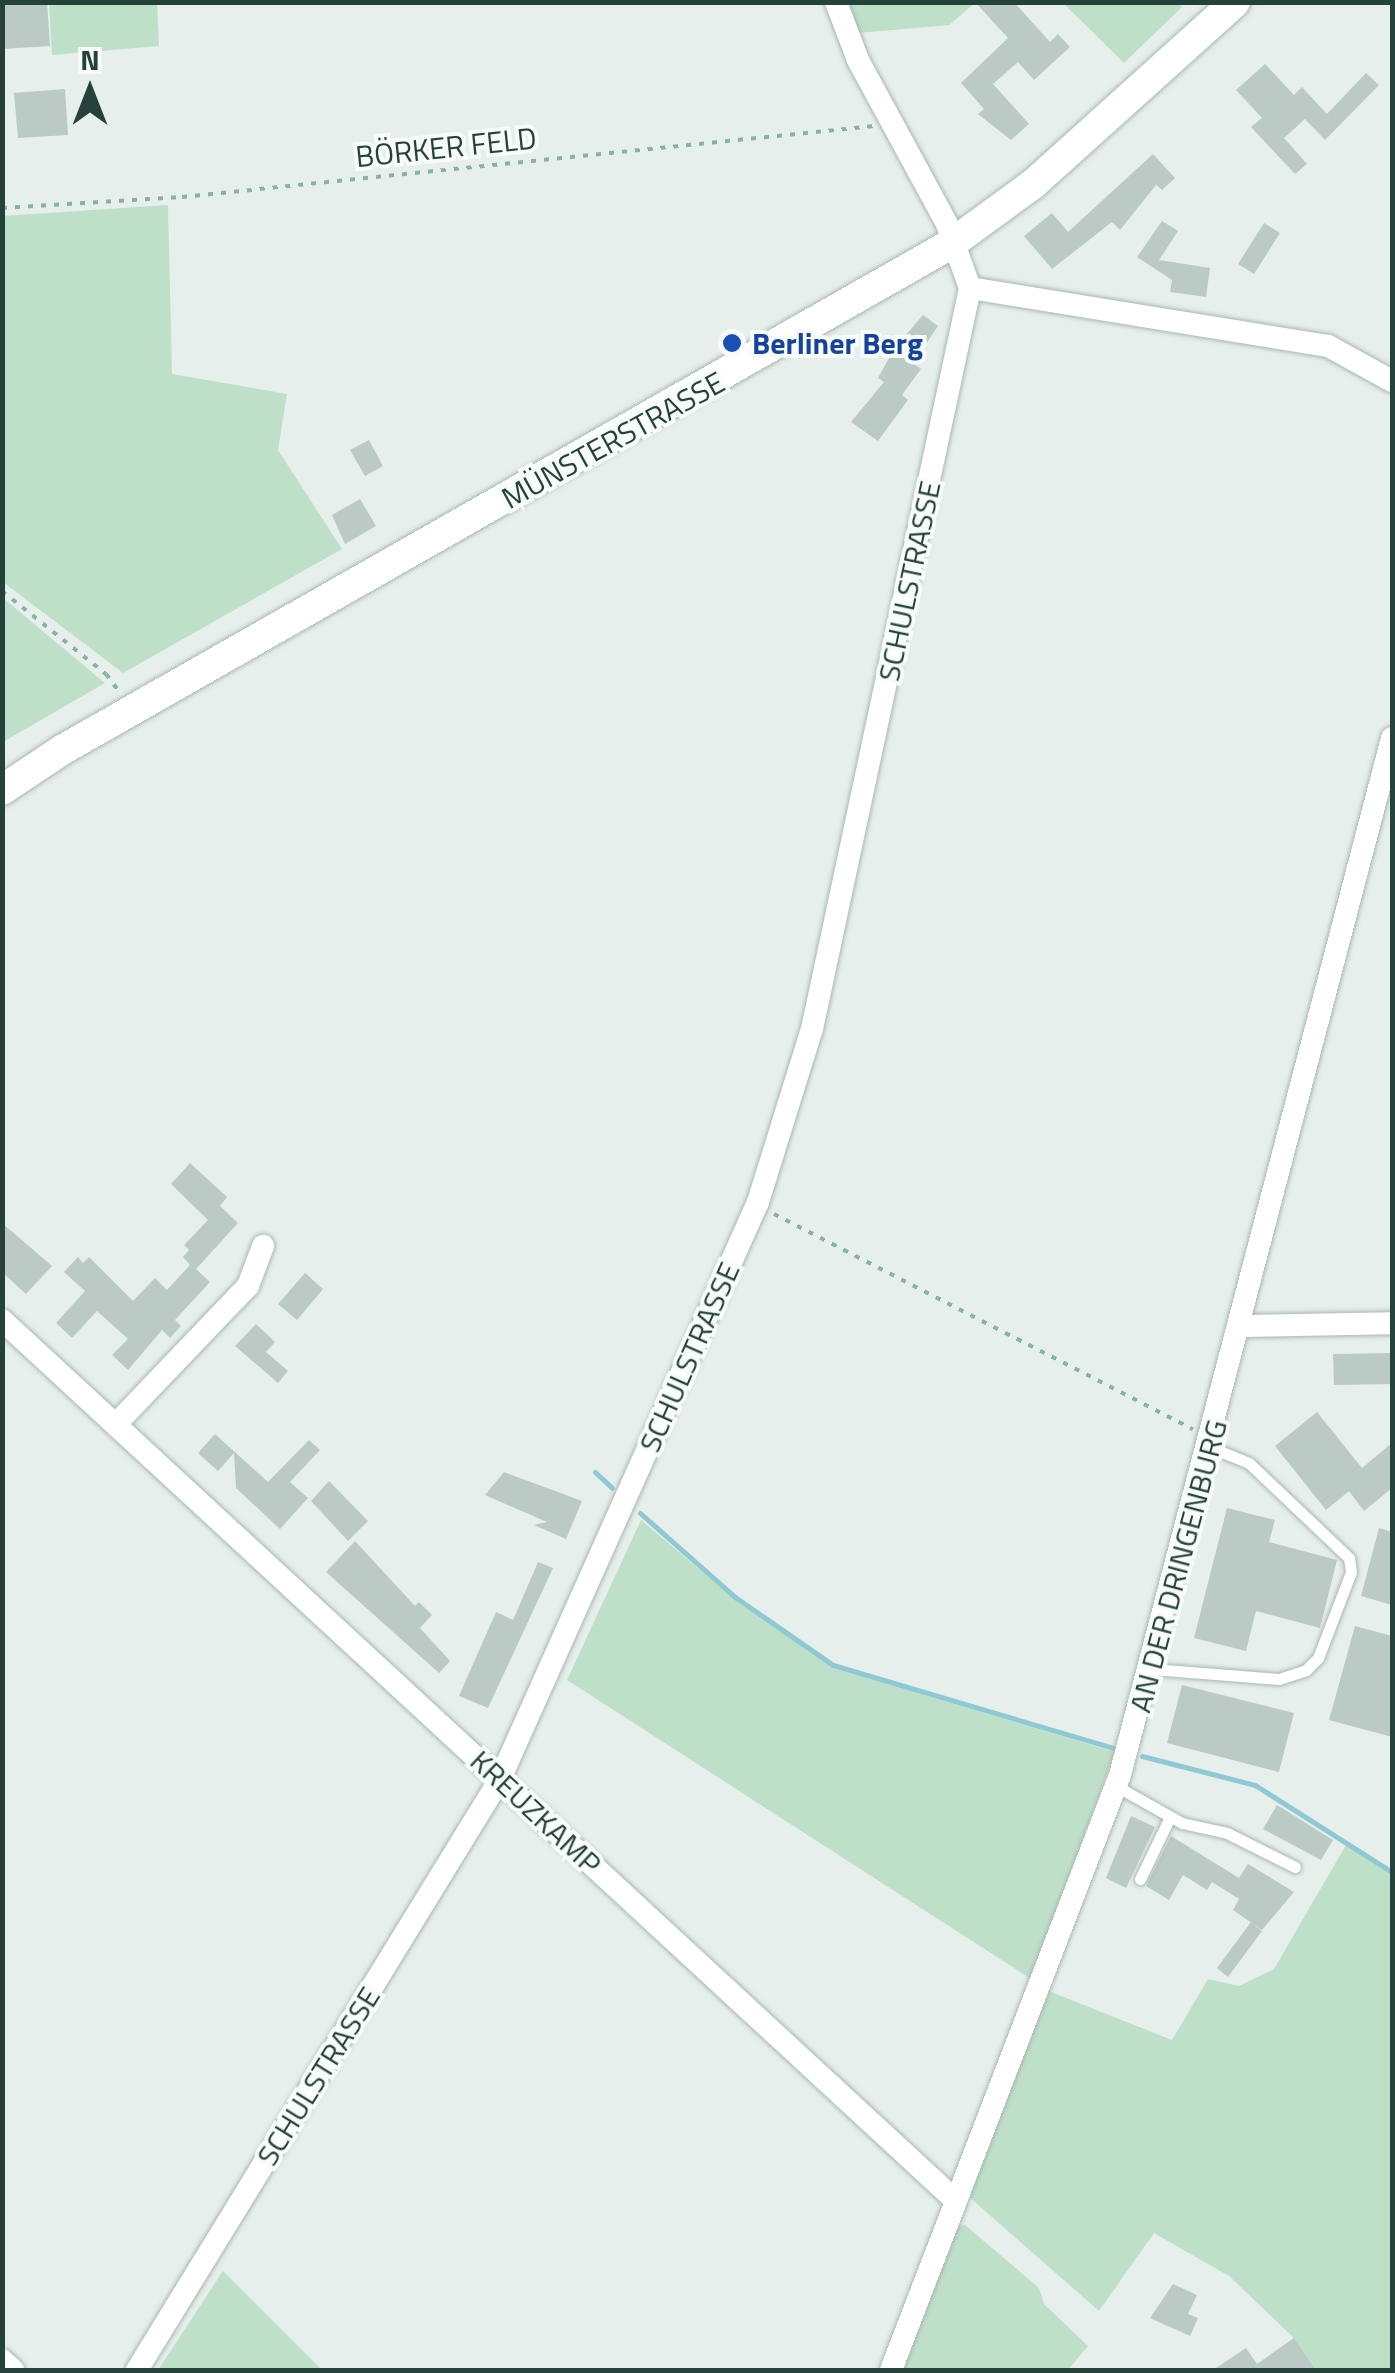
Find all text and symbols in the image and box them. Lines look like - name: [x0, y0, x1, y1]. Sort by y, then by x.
- text: N: [80, 38, 100, 81]
- north arrow: [40, 40, 140, 140]
- street label: BÖRKER FELD: [354, 120, 538, 174]
- place label: Berliner Berg: [752, 325, 923, 361]
- marker: Berliner Berg: [721, 332, 743, 354]
- street label: MÜNSTERSTRASSE: [495, 364, 731, 516]
- street label: SCHULSTRASSE: [870, 478, 948, 684]
- street label: SCHULSTRASSE: [631, 1257, 747, 1457]
- street label: AN DER DRINGENBURG: [1122, 1416, 1234, 1716]
- street label: KREUZKAMP: [463, 1742, 609, 1882]
- street label: SCHULSTRASSE: [249, 1980, 387, 2172]

